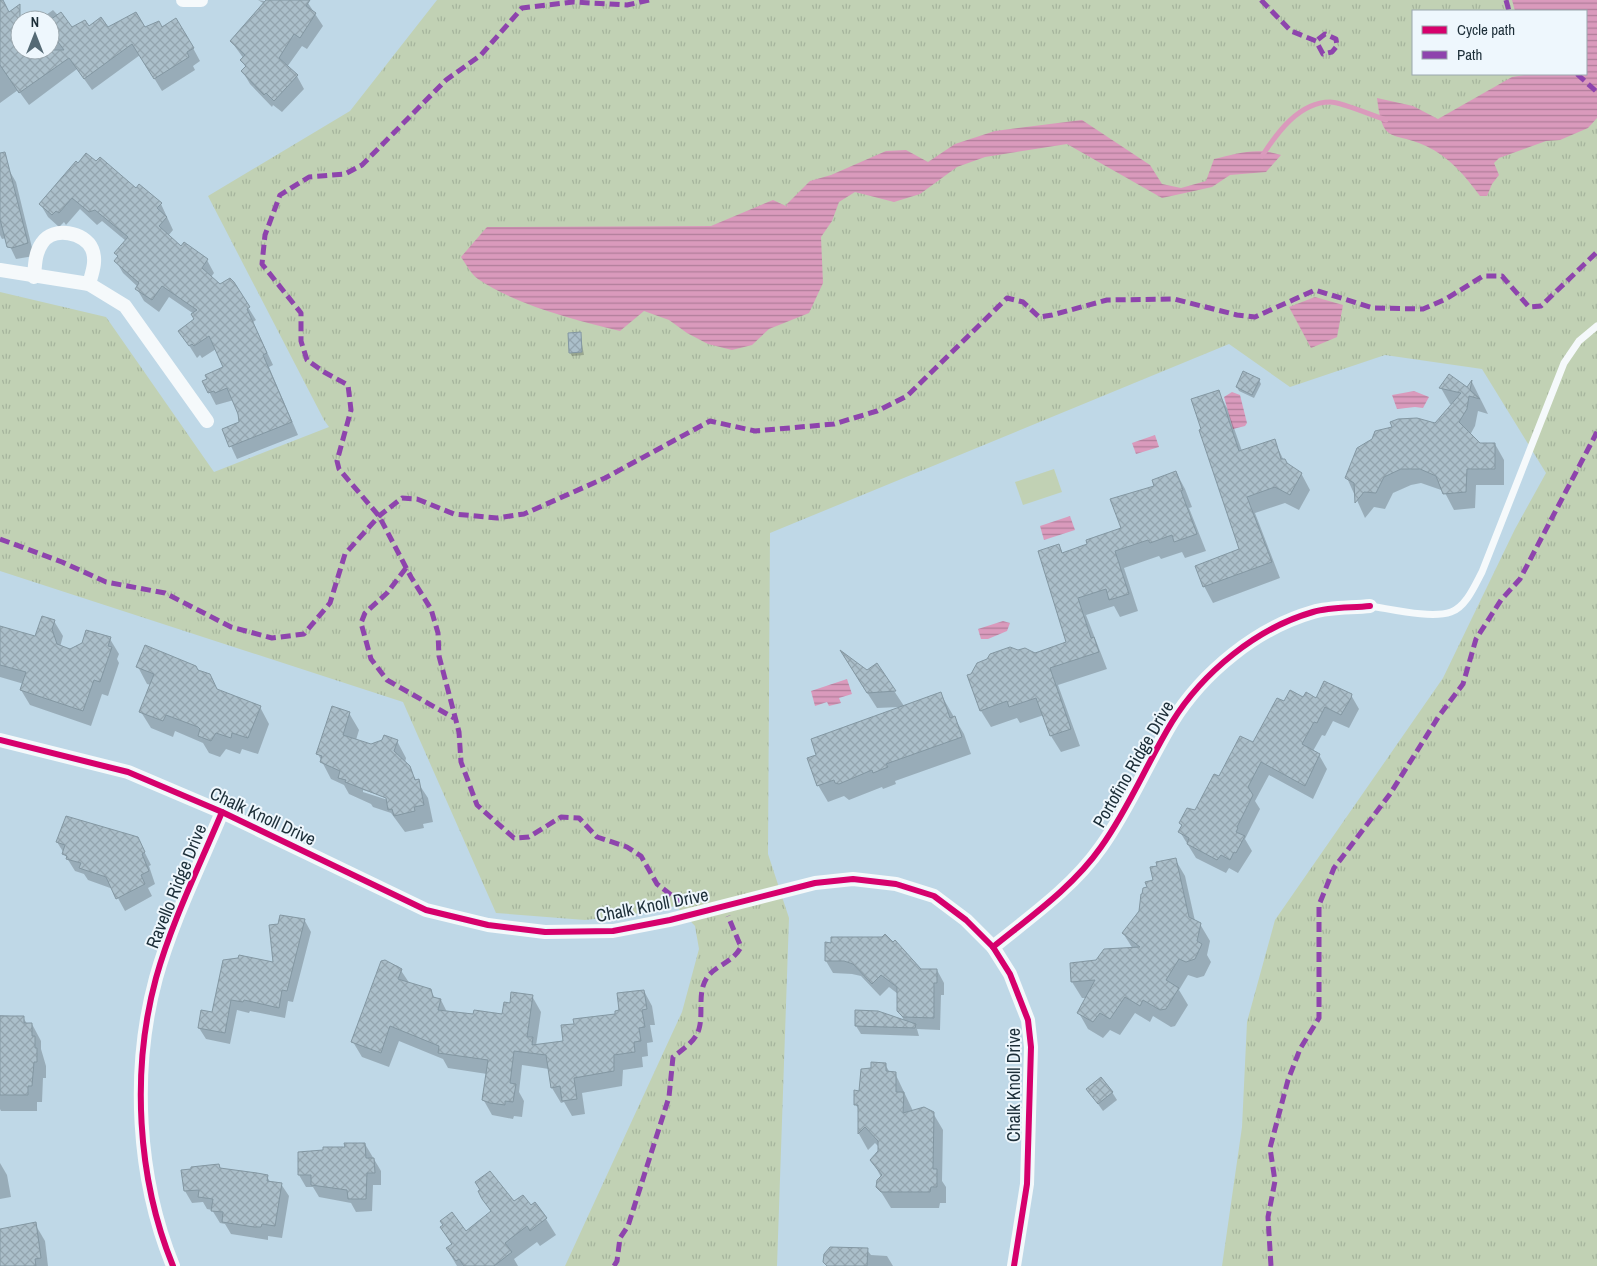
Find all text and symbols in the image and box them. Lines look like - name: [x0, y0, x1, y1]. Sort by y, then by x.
- north arrow: [10, 10, 60, 60]
- legend: [1412, 10, 1587, 75]
- text: N: [31, 13, 39, 31]
- text: Cycle path: [1457, 19, 1515, 40]
- text: Path: [1457, 44, 1482, 65]
- street label: Portofino Ridge Drive: [1086, 696, 1180, 832]
- street label: Chalk Knoll Drive: [206, 781, 320, 851]
- street label: Ravello Ridge Drive: [140, 820, 212, 952]
- street label: Chalk Knoll Drive: [594, 882, 710, 928]
- street label: Chalk Knoll Drive: [1001, 1028, 1026, 1142]

